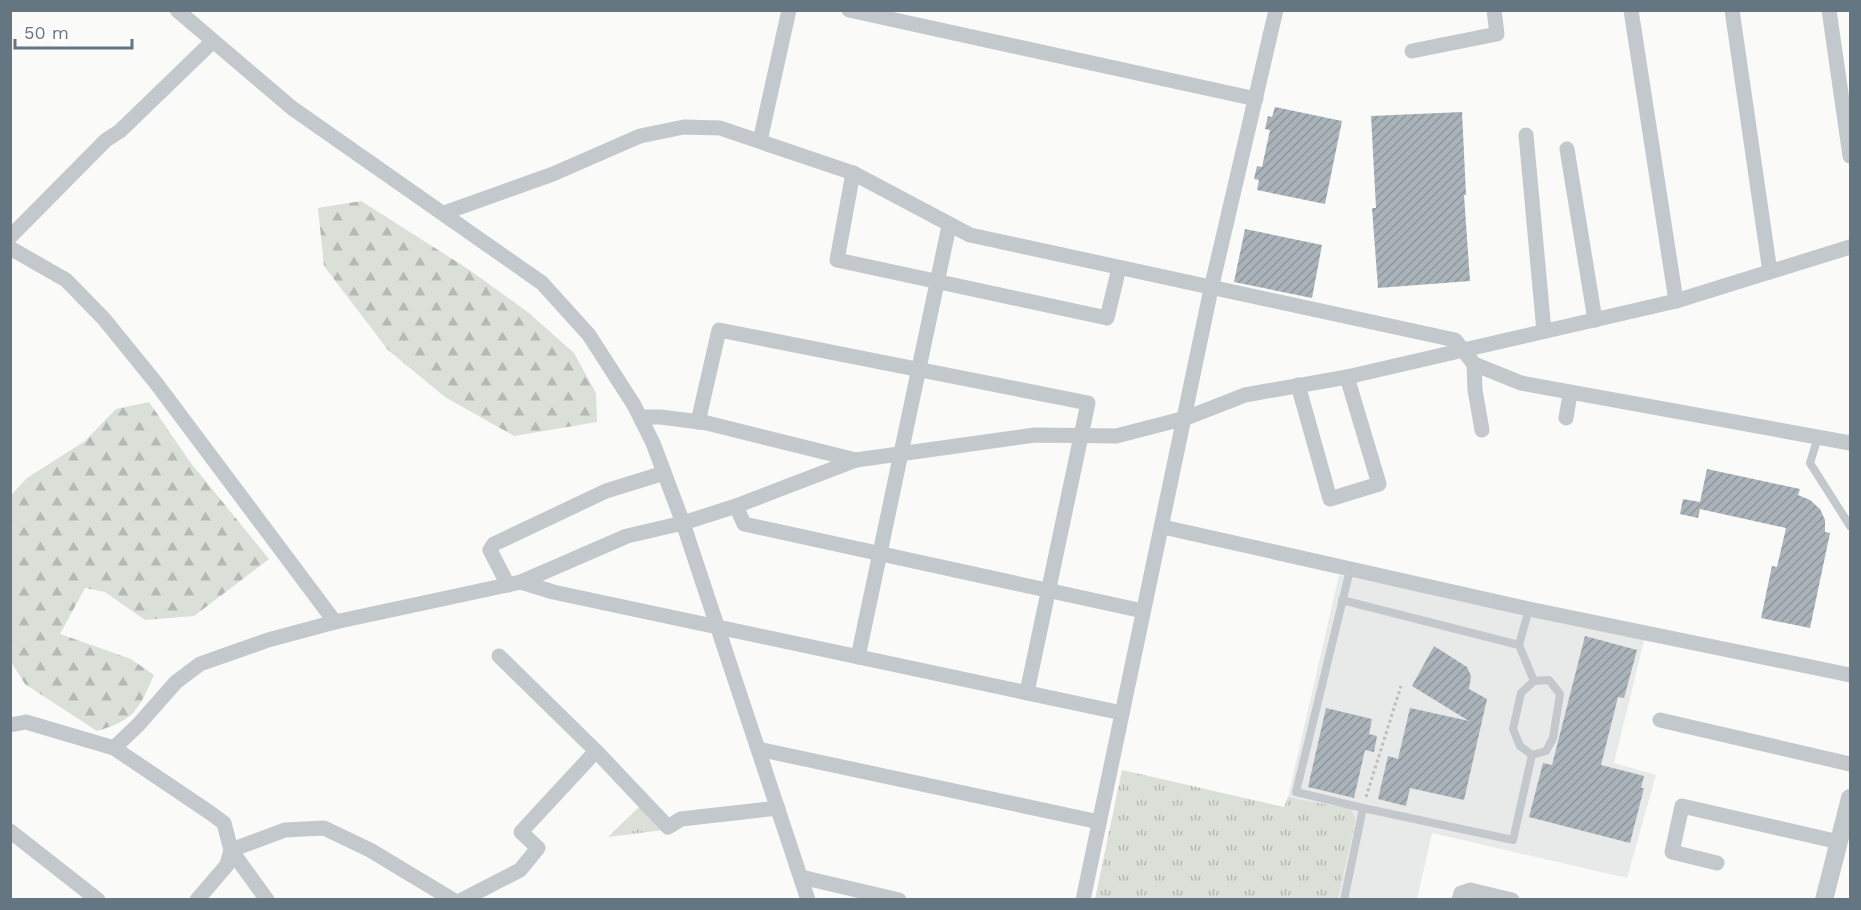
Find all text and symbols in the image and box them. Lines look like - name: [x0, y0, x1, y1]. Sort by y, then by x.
- scale bar: [15, 12, 132, 50]
- text: 50 m: [24, 22, 69, 43]

